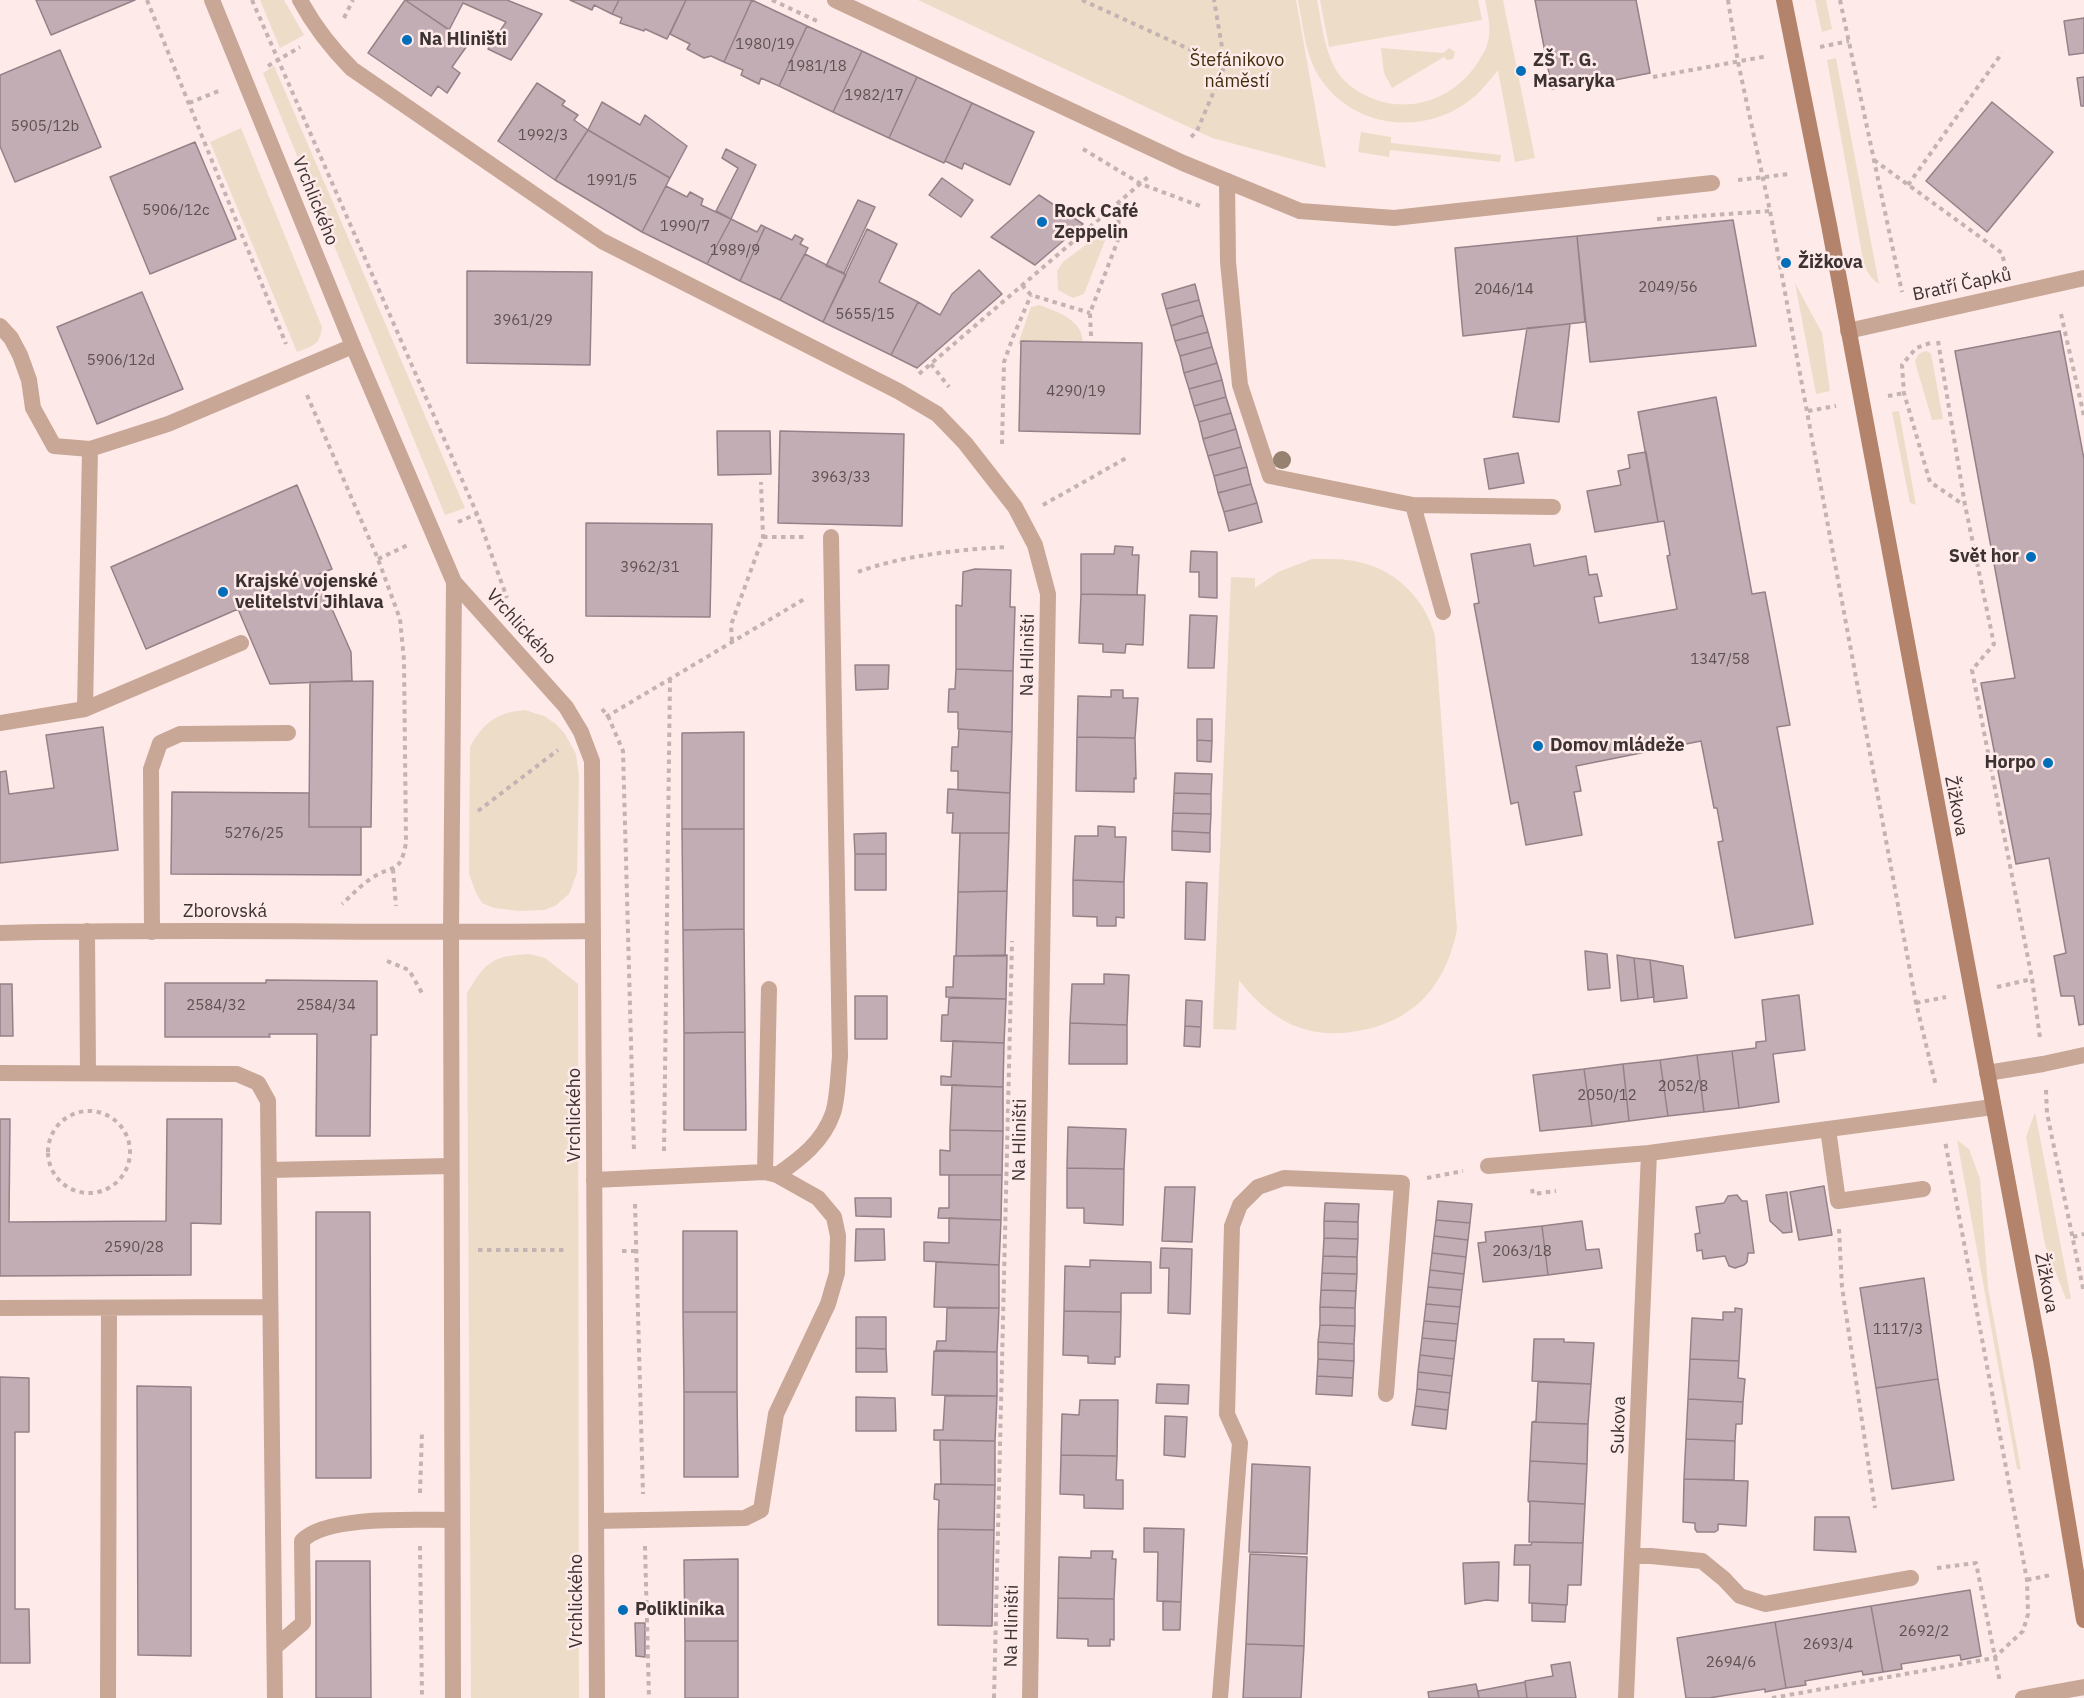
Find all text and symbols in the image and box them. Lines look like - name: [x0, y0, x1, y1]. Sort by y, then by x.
- place label: Na Hliništi: [419, 29, 507, 51]
- marker: Na Hliništi: [400, 33, 414, 47]
- house number: 1980/19: [735, 36, 795, 54]
- park label: Štefánikovo náměstí: [1190, 50, 1284, 92]
- place label: ZŠ T. G. Masaryka: [1533, 50, 1615, 92]
- house number: 1981/18: [787, 58, 847, 76]
- marker: ZŠ T. G. Masaryka: [1514, 64, 1528, 78]
- house number: 1982/17: [844, 87, 904, 105]
- house number: 5905/12b: [11, 118, 79, 136]
- house number: 1992/3: [518, 127, 568, 145]
- street label: Vrchlického: [287, 153, 343, 249]
- house number: 1991/5: [587, 172, 637, 190]
- place label: Rock Café Zeppelin: [1054, 201, 1138, 244]
- house number: 5906/12c: [142, 202, 210, 220]
- marker: Rock Café Zeppelin: [1035, 215, 1049, 229]
- house number: 1990/7: [660, 218, 710, 236]
- house number: 1989/9: [710, 242, 760, 260]
- place label: Žižkova: [1798, 252, 1863, 274]
- marker: Žižkova: [1779, 256, 1793, 270]
- street label: Bratří Čapků: [1911, 264, 2013, 306]
- house number: 2049/56: [1638, 279, 1698, 297]
- house number: 2046/14: [1474, 281, 1534, 299]
- house number: 5655/15: [835, 306, 895, 324]
- house number: 3961/29: [493, 312, 553, 330]
- house number: 5906/12d: [87, 352, 155, 370]
- house number: 4290/19: [1046, 383, 1106, 401]
- house number: 3963/33: [811, 469, 871, 487]
- place label: Svět hor: [1949, 546, 2019, 568]
- marker: Svět hor: [2024, 550, 2038, 564]
- house number: 3962/31: [620, 559, 680, 577]
- place label: Krajské vojenské velitelství Jihlava: [235, 571, 384, 614]
- marker: Krajské vojenské velitelství Jihlava: [216, 585, 230, 599]
- street label: Vrchlického: [481, 585, 561, 669]
- street label: Na Hliništi: [1016, 613, 1040, 697]
- house number: 1347/58: [1690, 651, 1750, 669]
- place label: Domov mládeže: [1550, 735, 1685, 757]
- marker: Domov mládeže: [1531, 739, 1545, 753]
- place label: Horpo: [1984, 752, 2036, 774]
- marker: Horpo: [2041, 756, 2055, 770]
- street label: Žižkova: [1940, 774, 1972, 838]
- house number: 5276/25: [224, 825, 284, 843]
- street label: Zborovská: [183, 901, 267, 923]
- house number: 2584/32: [186, 997, 246, 1015]
- house number: 2584/34: [296, 997, 356, 1015]
- street label: Vrchlického: [564, 1068, 586, 1162]
- house number: 2052/8: [1658, 1078, 1708, 1096]
- house number: 2050/12: [1577, 1087, 1637, 1105]
- street label: Na Hliništi: [1008, 1098, 1032, 1182]
- house number: 2590/28: [104, 1239, 164, 1257]
- house number: 2063/18: [1492, 1243, 1552, 1261]
- street label: Žižkova: [2030, 1251, 2062, 1315]
- house number: 1117/3: [1873, 1321, 1923, 1339]
- street label: Sukova: [1607, 1396, 1631, 1454]
- street label: Vrchlického: [566, 1554, 588, 1648]
- street label: Na Hliništi: [1000, 1584, 1024, 1668]
- place label: Poliklinika: [635, 1599, 725, 1621]
- marker: Poliklinika: [616, 1603, 630, 1617]
- house number: 2692/2: [1899, 1623, 1949, 1641]
- house number: 2693/4: [1803, 1636, 1853, 1654]
- house number: 2694/6: [1706, 1654, 1756, 1672]

